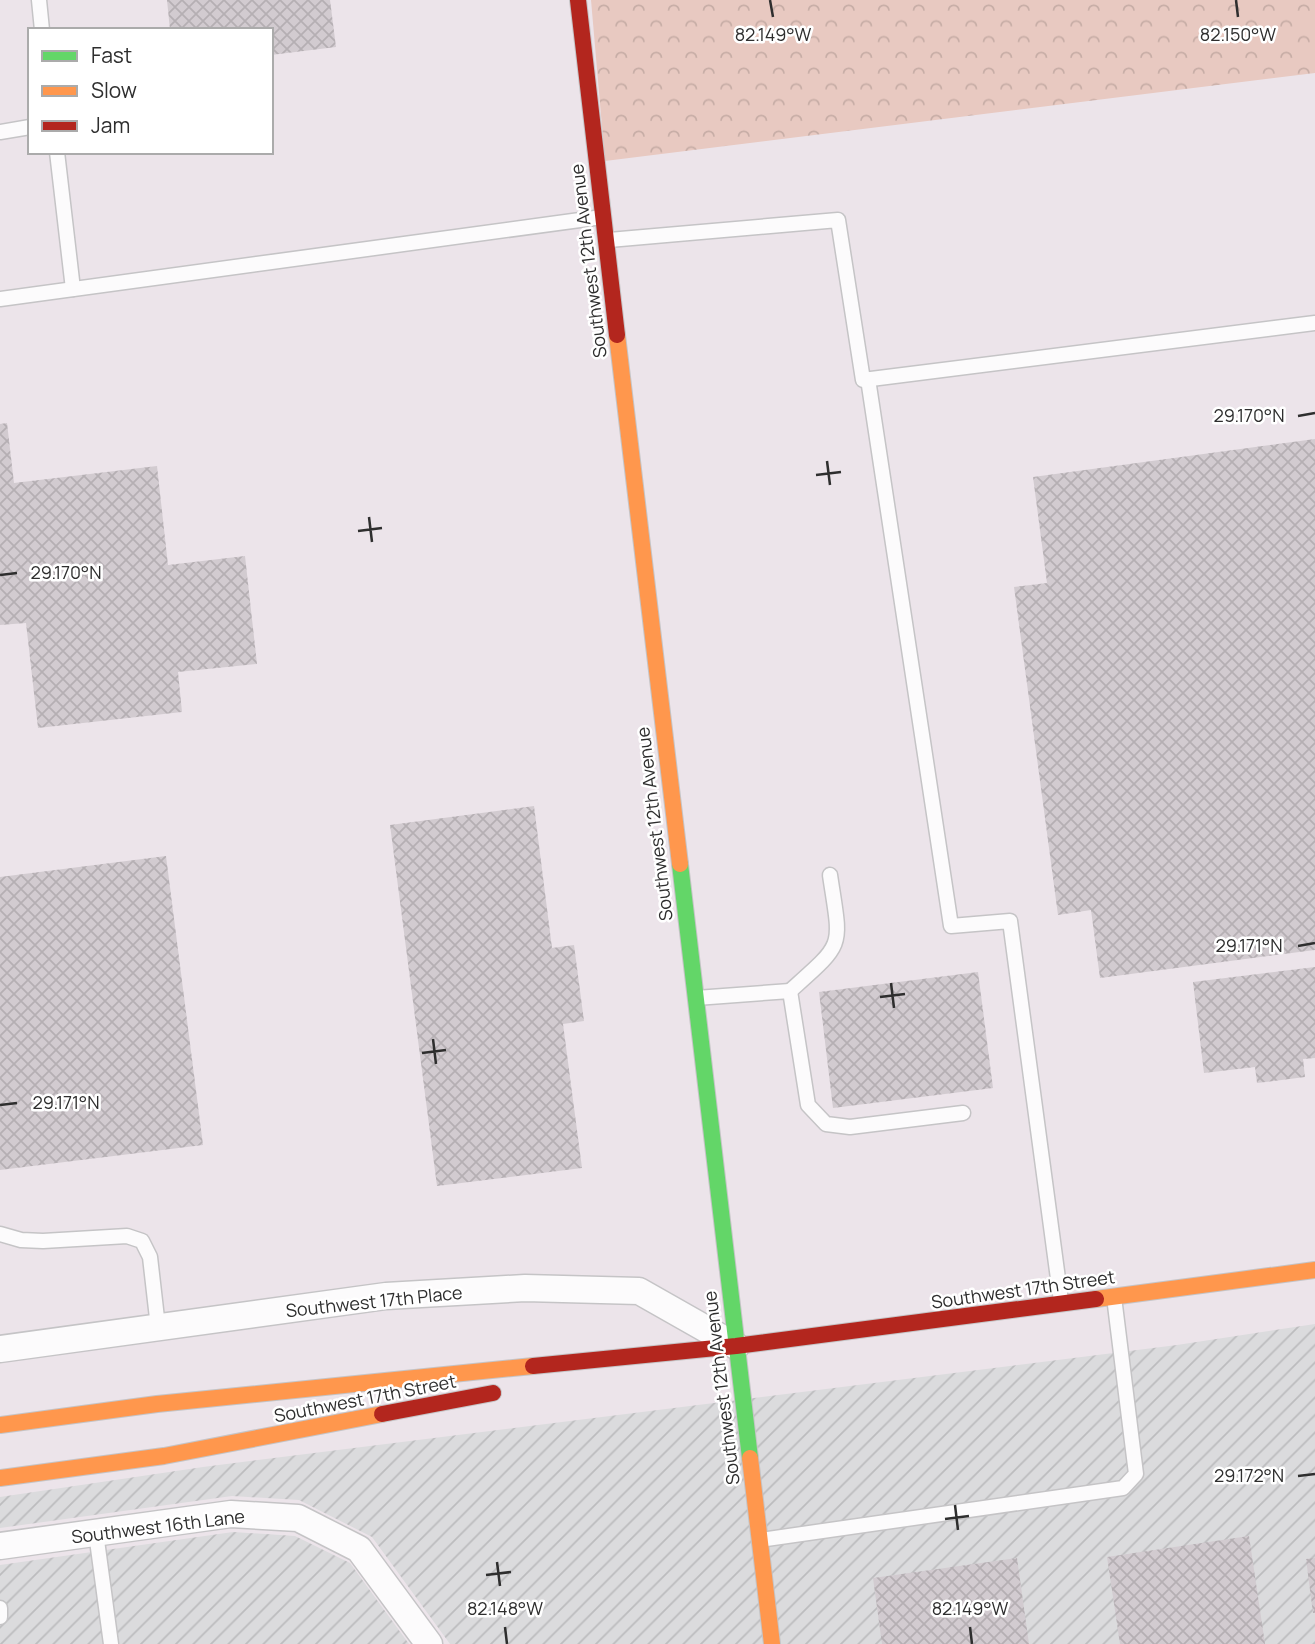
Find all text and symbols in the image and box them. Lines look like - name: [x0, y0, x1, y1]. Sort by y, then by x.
- text: 82.149°W: [735, 22, 811, 46]
- text: 82.150°W: [1200, 22, 1276, 46]
- legend: [28, 28, 273, 154]
- text: Fast: [91, 41, 132, 69]
- text: Slow: [91, 76, 137, 104]
- text: Jam: [91, 111, 130, 139]
- street label: Southwest 12th Avenue: [564, 163, 612, 359]
- text: 29.170°N: [1214, 403, 1284, 427]
- text: 29.170°N: [31, 560, 101, 584]
- street label: Southwest 12th Avenue: [630, 726, 678, 922]
- text: 29.171°N: [1216, 933, 1282, 957]
- text: 29.171°N: [33, 1090, 99, 1114]
- street label: Southwest 17th Street: [930, 1264, 1116, 1314]
- street label: Southwest 17th Place: [285, 1280, 463, 1322]
- street label: Southwest 12th Avenue: [697, 1290, 745, 1486]
- street label: Southwest 17th Street: [272, 1369, 458, 1427]
- text: 29.172°N: [1214, 1463, 1284, 1487]
- street label: Southwest 16th Lane: [70, 1503, 246, 1549]
- text: 82.148°W: [467, 1596, 543, 1620]
- text: 82.149°W: [932, 1596, 1008, 1620]

